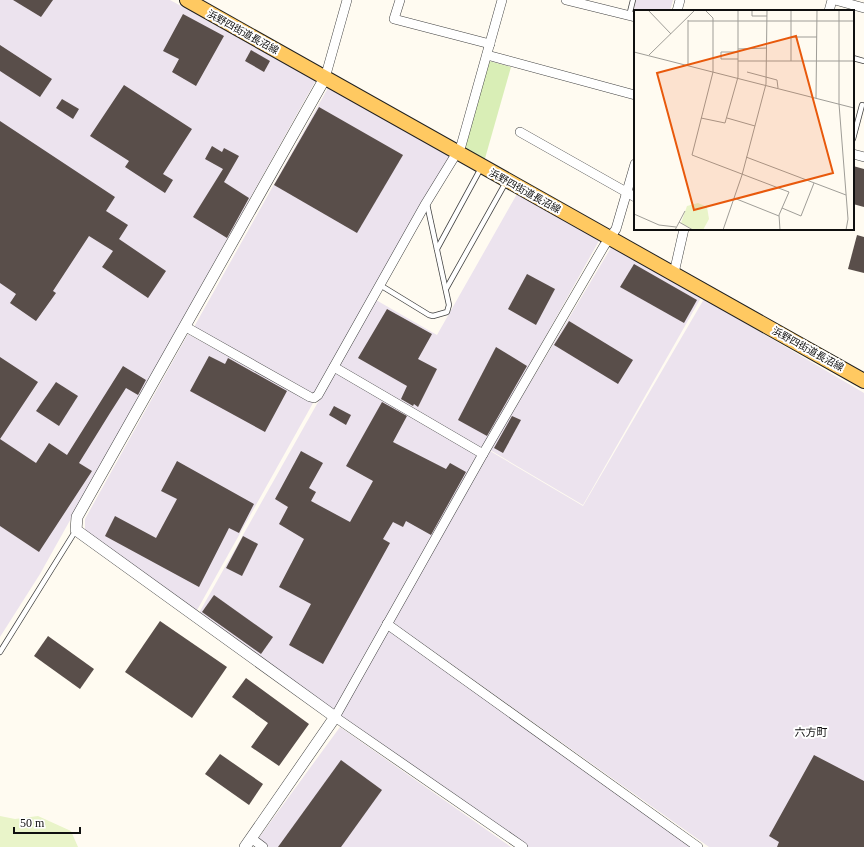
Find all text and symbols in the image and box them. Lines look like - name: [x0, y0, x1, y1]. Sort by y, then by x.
- street label: 浜野四街道長沼線: [205, 8, 281, 56]
- inset map: [634, 10, 854, 230]
- street label: 浜野四街道長沼線: [487, 167, 563, 215]
- street label: 浜野四街道長沼線: [770, 325, 846, 373]
- district label: 六方町: [795, 726, 828, 738]
- scale bar: [14, 809, 80, 835]
- text: 50 m: [20, 816, 45, 830]

